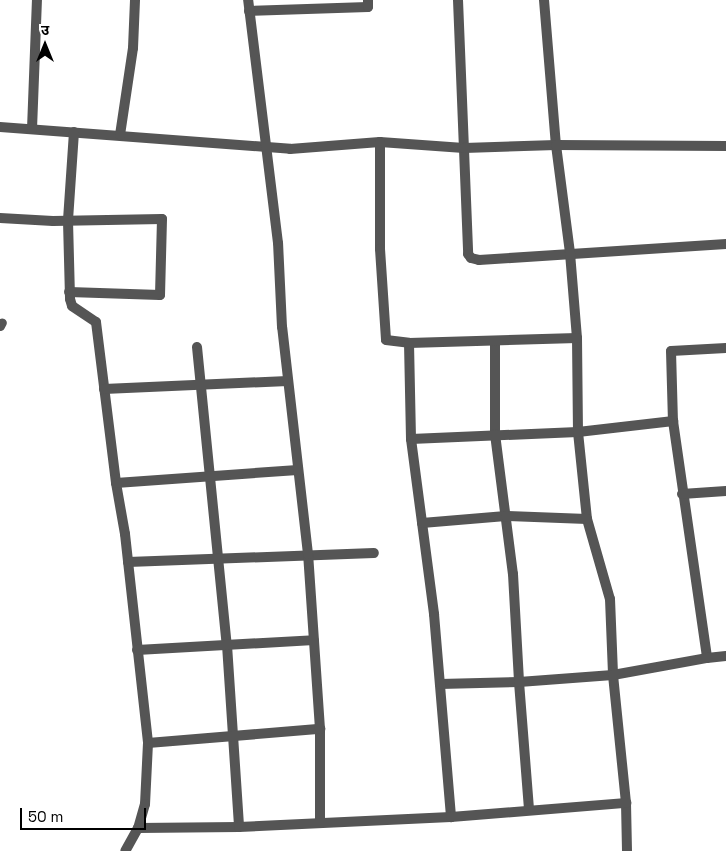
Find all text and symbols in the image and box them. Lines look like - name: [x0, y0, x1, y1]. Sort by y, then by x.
- north arrow: [20, 20, 70, 70]
- text: उ: [41, 21, 49, 39]
- scale bar: [22, 798, 149, 830]
- text: 50 m: [28, 807, 63, 826]

